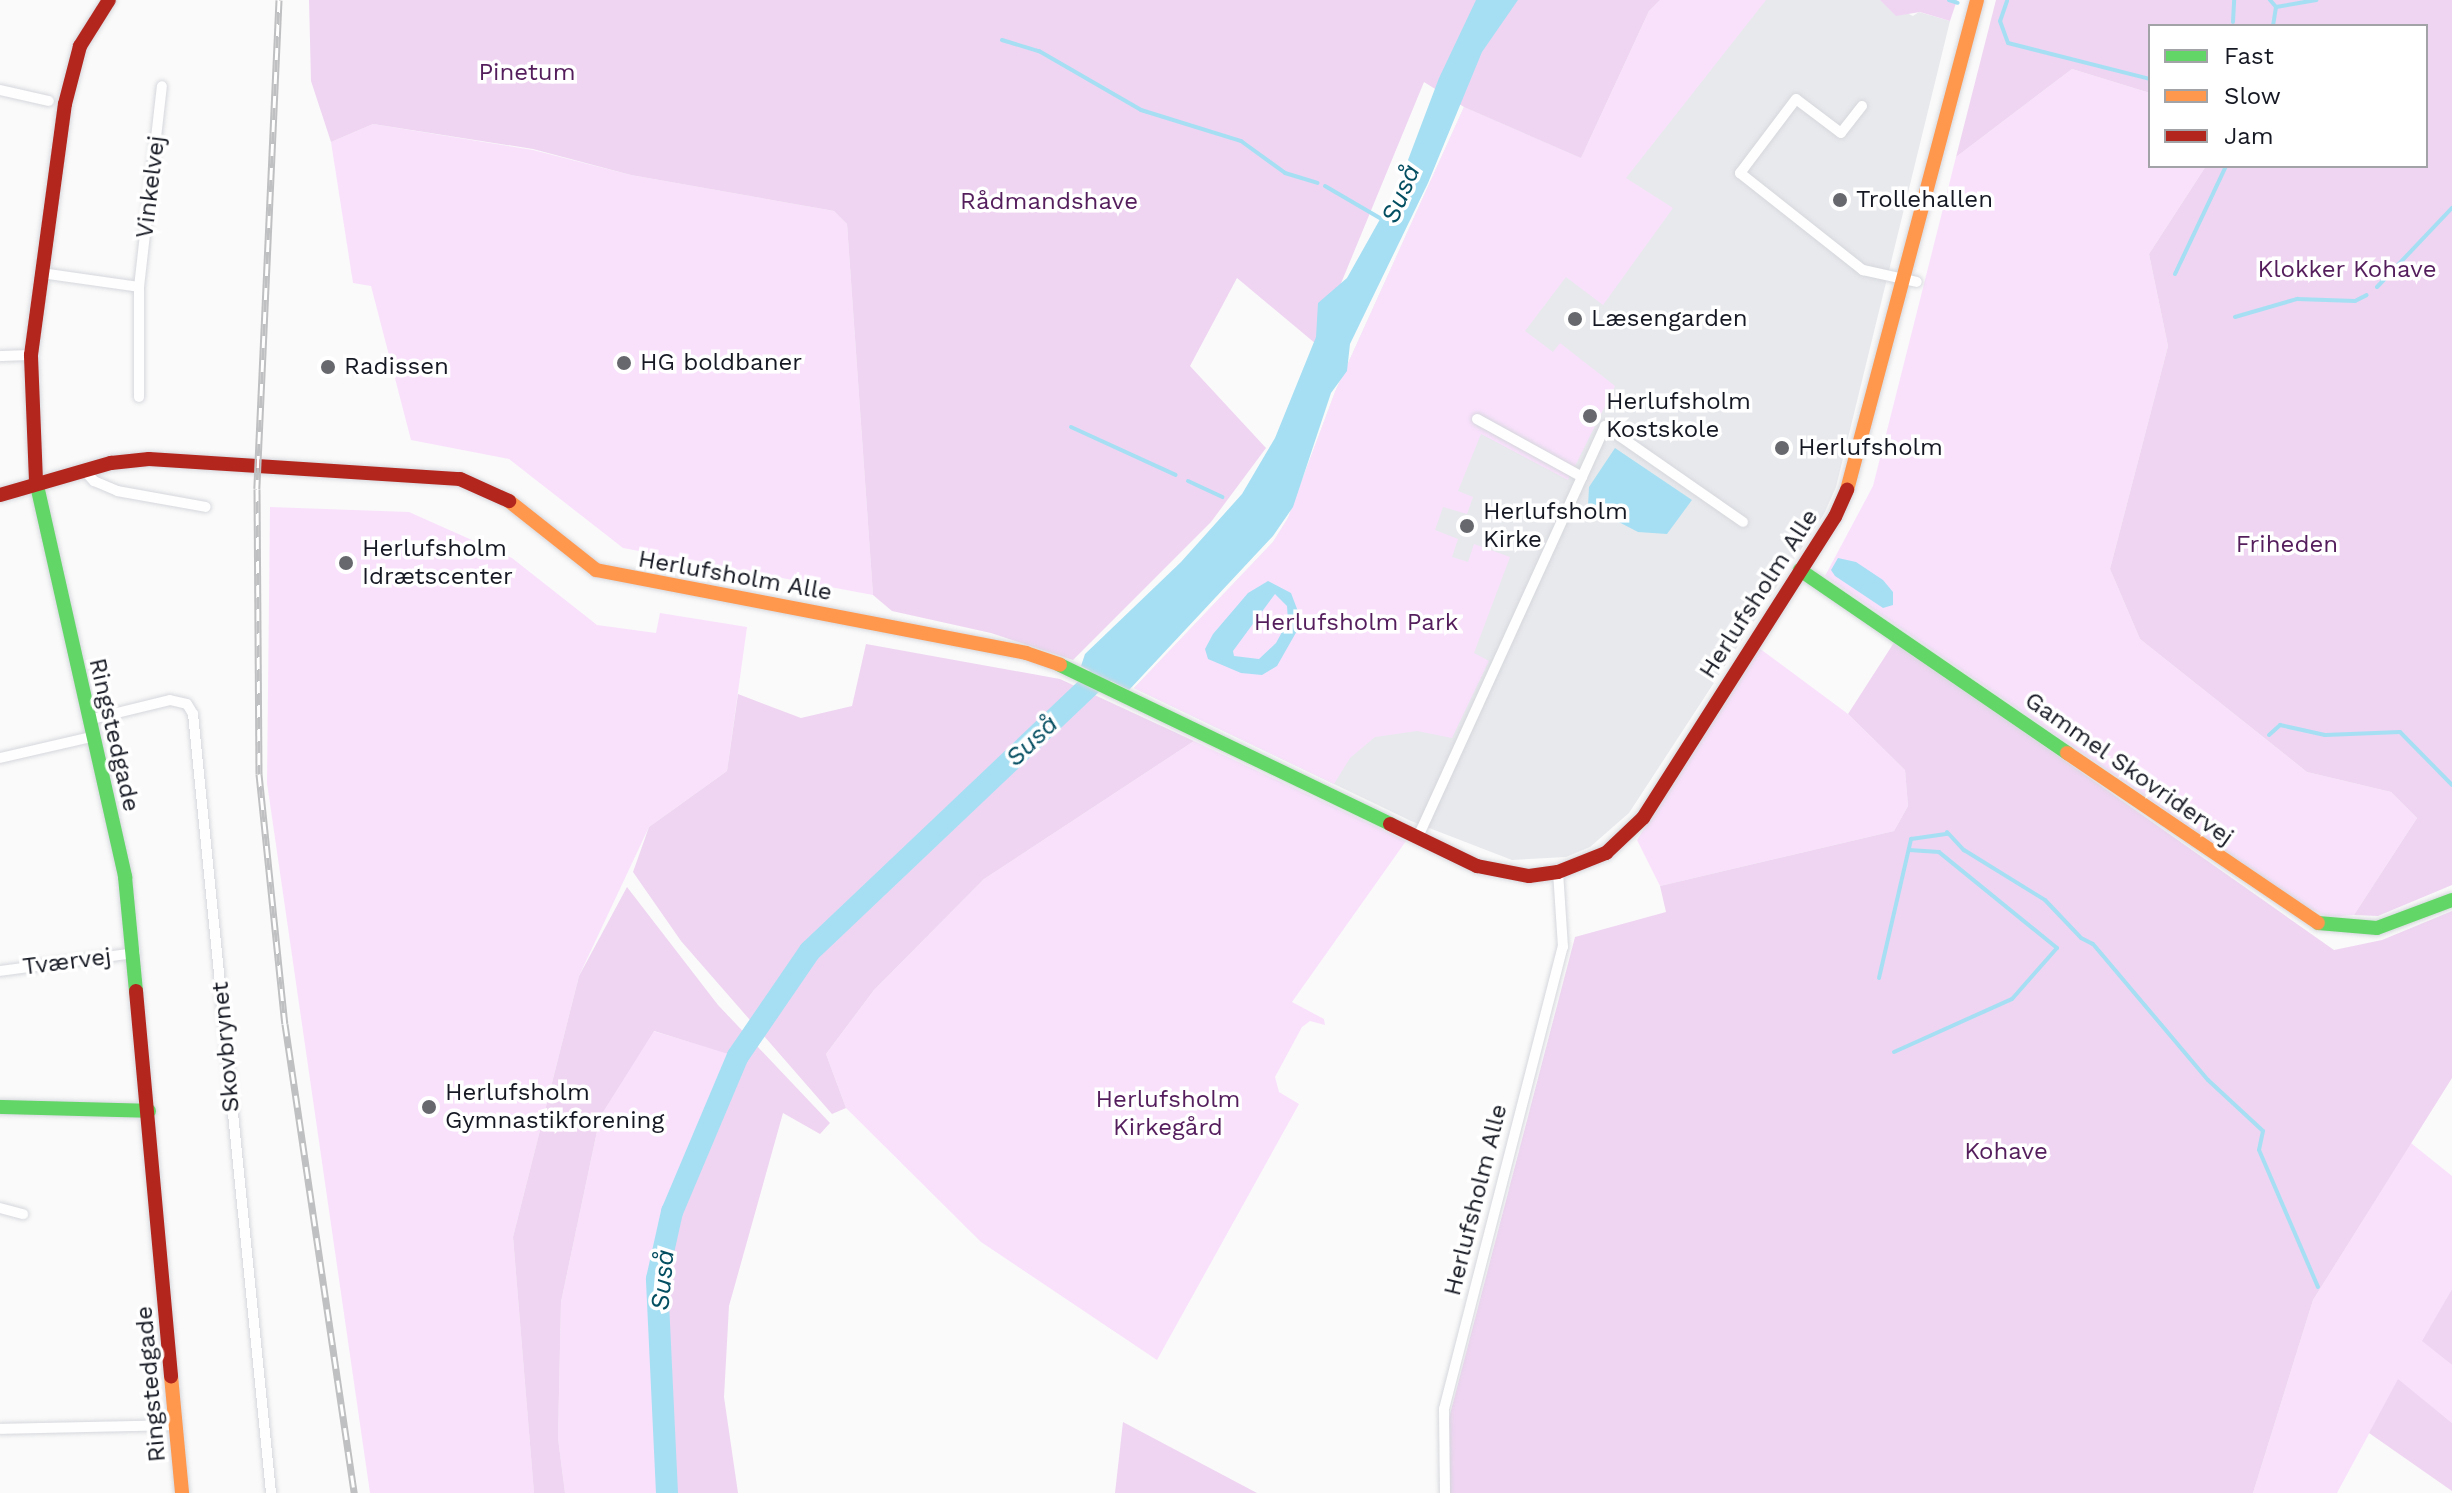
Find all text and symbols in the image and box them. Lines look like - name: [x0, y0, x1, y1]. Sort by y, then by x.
- legend: [2148, 24, 2428, 168]
- text: Fast: [2224, 42, 2274, 70]
- park label: Pinetum: [478, 59, 576, 87]
- text: Slow: [2224, 82, 2281, 110]
- text: Jam: [2224, 122, 2274, 150]
- street label: Vinkelvej: [130, 134, 172, 240]
- water label: Suså: [1375, 160, 1427, 228]
- place label: Trollehallen: [1856, 186, 1993, 214]
- park label: Rådmandshave: [960, 188, 1138, 216]
- marker: Trollehallen: [1831, 191, 1849, 209]
- park label: Klokker Kohave: [2257, 256, 2437, 284]
- place label: Læsengarden: [1591, 305, 1748, 333]
- marker: Læsengarden: [1566, 310, 1584, 328]
- place label: HG boldbaner: [640, 349, 802, 377]
- place label: Radissen: [344, 353, 449, 381]
- marker: HG boldbaner: [615, 354, 633, 372]
- marker: Radissen: [319, 358, 337, 376]
- place label: Herlufsholm Kostskole: [1606, 388, 1751, 444]
- marker: Herlufsholm Kostskole: [1581, 407, 1599, 425]
- place label: Herlufsholm: [1798, 434, 1943, 462]
- marker: Herlufsholm: [1773, 439, 1791, 457]
- place label: Herlufsholm Kirke: [1483, 498, 1628, 554]
- street label: Herlufsholm Alle: [1693, 503, 1825, 685]
- marker: Herlufsholm Kirke: [1458, 517, 1476, 535]
- park label: Friheden: [2236, 531, 2338, 559]
- place label: Herlufsholm Idrætscenter: [362, 535, 513, 591]
- street label: Herlufsholm Alle: [635, 545, 835, 607]
- marker: Herlufsholm Idrætscenter: [337, 554, 355, 572]
- park label: Herlufsholm Park: [1254, 609, 1458, 637]
- street label: Ringstedgade: [82, 655, 146, 815]
- street label: Gammel Skovridervej: [2019, 686, 2239, 852]
- water label: Suså: [999, 709, 1065, 773]
- street label: Tværvej: [21, 942, 113, 982]
- street label: Skovbrynet: [206, 980, 246, 1114]
- place label: Herlufsholm Gymnastikforening: [445, 1079, 664, 1135]
- park label: Herlufsholm Kirkegård: [1096, 1086, 1240, 1142]
- marker: Herlufsholm Gymnastikforening: [420, 1098, 438, 1116]
- street label: Herlufsholm Alle: [1438, 1101, 1514, 1299]
- park label: Kohave: [1964, 1138, 2048, 1166]
- water label: Suså: [645, 1248, 681, 1312]
- street label: Ringstedgade: [130, 1305, 172, 1463]

